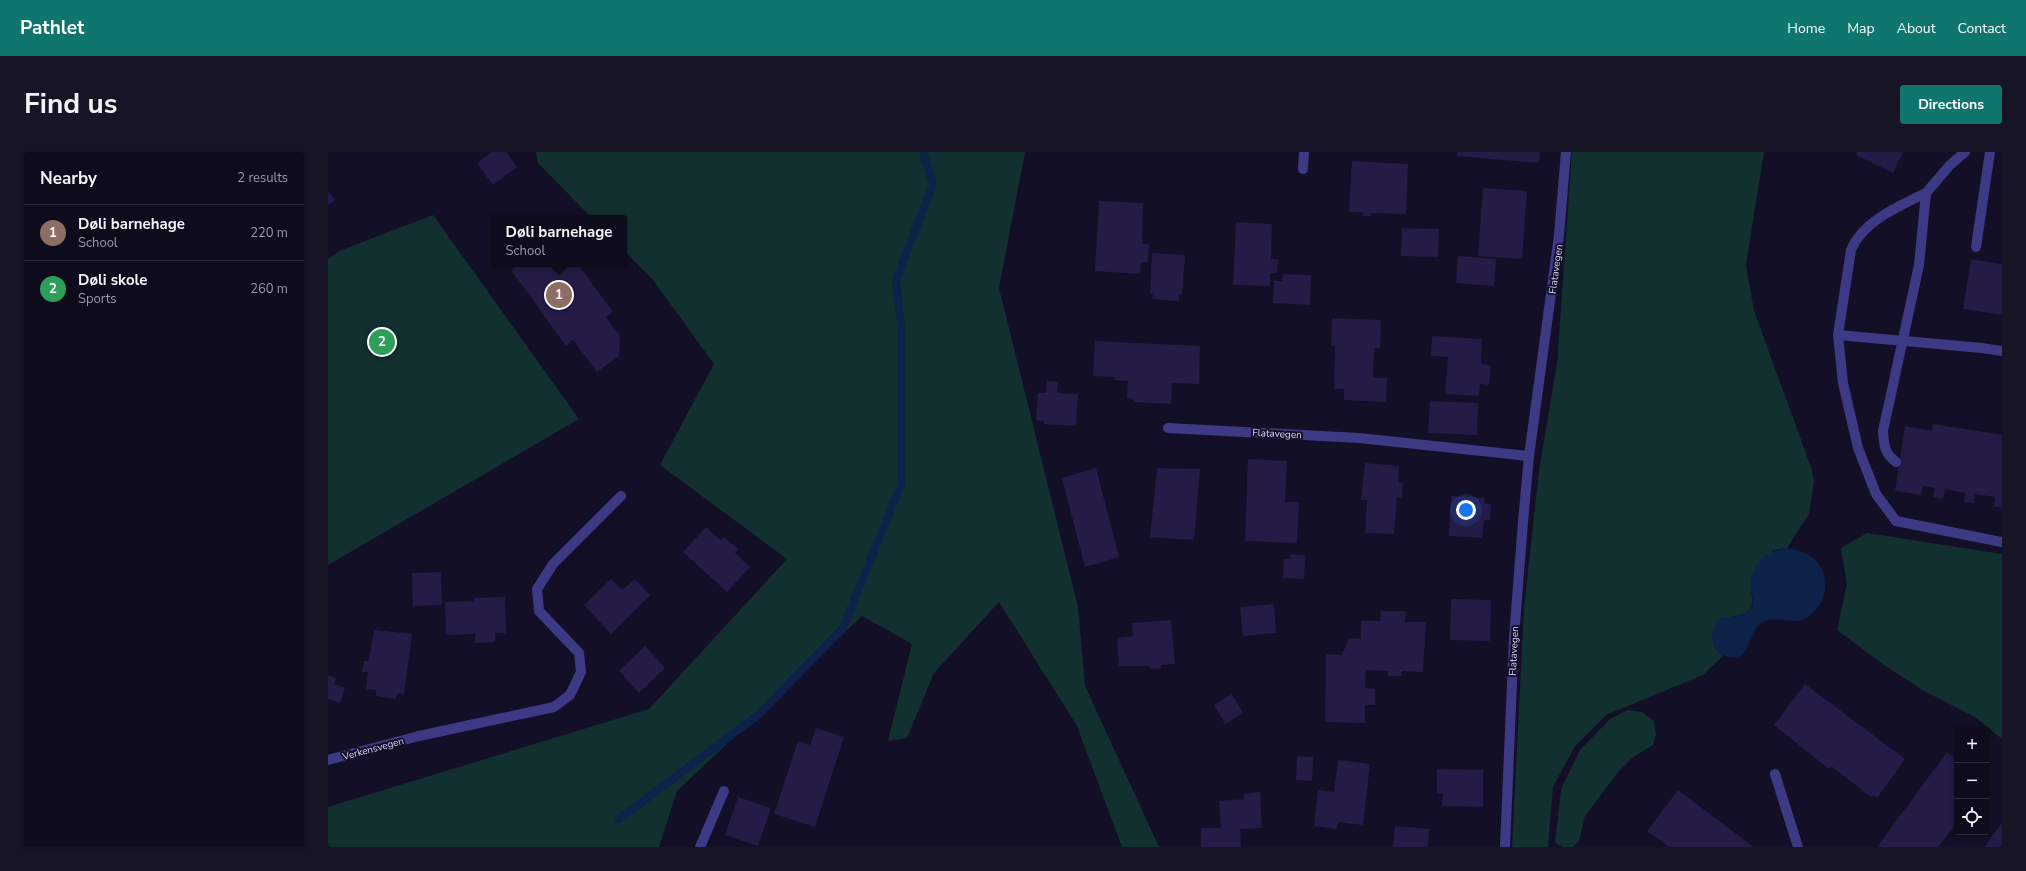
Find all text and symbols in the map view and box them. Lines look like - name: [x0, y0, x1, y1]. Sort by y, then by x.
- text: Pathlet: [20, 15, 84, 41]
- text: Home: [1787, 19, 1825, 38]
- text: Map: [1847, 19, 1875, 38]
- text: About: [1897, 19, 1936, 38]
- text: Contact: [1958, 19, 2006, 38]
- text: Find us: [24, 85, 118, 123]
- button: Directions: [1900, 85, 2002, 124]
- text: Nearby: [40, 167, 97, 190]
- text: 2 results: [237, 169, 288, 187]
- text: Døli barnehage: [78, 214, 185, 234]
- popup: [491, 215, 627, 267]
- text: Døli barnehage: [506, 222, 612, 242]
- text: 1: [49, 224, 57, 242]
- text: 220 m: [250, 224, 288, 242]
- text: School: [78, 234, 118, 252]
- text: School: [506, 242, 545, 260]
- street label: Flatavegen: [1546, 244, 1566, 295]
- text: Døli skole: [78, 270, 147, 290]
- text: 2: [49, 280, 57, 298]
- text: 260 m: [250, 280, 288, 298]
- pin: 1: [546, 280, 572, 310]
- text: Sports: [78, 290, 117, 308]
- pin: 2: [369, 327, 395, 357]
- street label: Flatavegen: [1252, 426, 1302, 442]
- your location: [1456, 500, 1476, 520]
- street label: Flatavegen: [1506, 626, 1522, 676]
- map controls: [1954, 727, 1990, 835]
- button: +: [1954, 727, 1990, 763]
- street label: Verkensvegen: [340, 734, 406, 764]
- button: −: [1954, 763, 1990, 799]
- button: locate: [1954, 799, 1990, 835]

